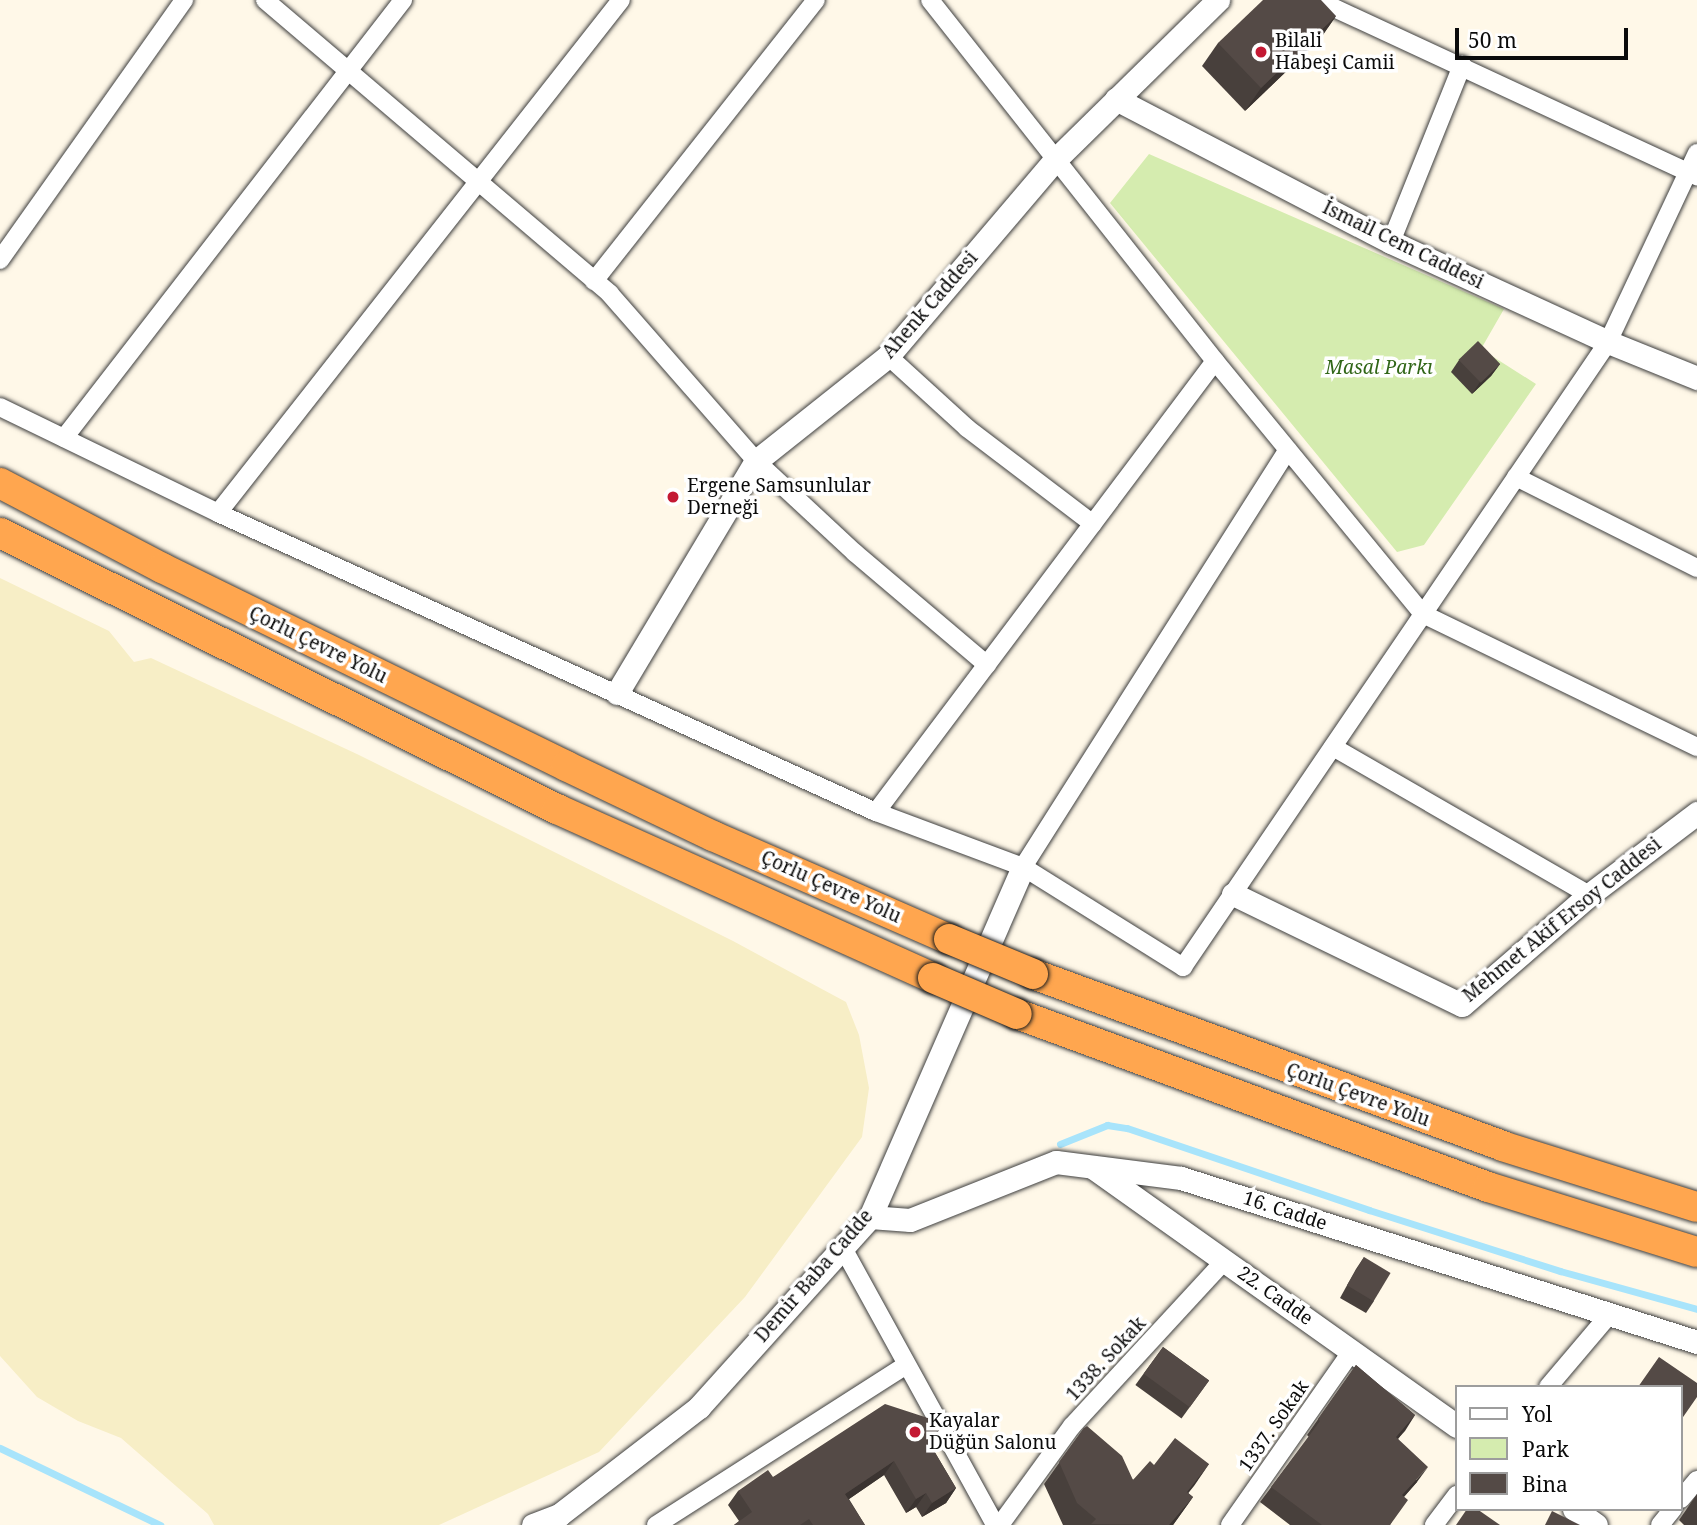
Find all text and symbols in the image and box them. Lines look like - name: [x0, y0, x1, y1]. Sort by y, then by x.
- scale bar: [1459, 14, 1632, 58]
- text: 50 m: [1468, 26, 1517, 54]
- place label: Bilali Habeşi Camii: [1275, 30, 1395, 74]
- marker: Bilali Habeşi Camii: [1253, 44, 1269, 60]
- street label: İsmail Cem Caddesi: [1319, 196, 1487, 294]
- street label: Ahenk Caddesi: [877, 247, 983, 363]
- park label: Masal Parkı: [1325, 357, 1433, 379]
- place label: Ergene Samsunlular Derneği: [687, 475, 871, 519]
- marker: Ergene Samsunlular Derneği: [665, 489, 681, 505]
- street label: Çorlu Çevre Yolu: [245, 602, 391, 688]
- street label: Mehmet Akif Ersoy Caddesi: [1458, 833, 1666, 1007]
- street label: Çorlu Çevre Yolu: [757, 846, 905, 928]
- street label: Çorlu Çevre Yolu: [1283, 1058, 1433, 1132]
- street label: 16. Cadde: [1240, 1187, 1330, 1235]
- street label: Demir Baba Cadde: [750, 1205, 878, 1347]
- street label: 22. Cadde: [1233, 1262, 1317, 1330]
- street label: 1338. Sokak: [1061, 1312, 1151, 1406]
- street label: 1337. Sokak: [1234, 1376, 1314, 1476]
- legend: [1456, 1385, 1683, 1511]
- text: Yol: [1522, 1400, 1552, 1428]
- place label: Kayalar Düğün Salonu: [929, 1410, 1057, 1454]
- marker: Kayalar Düğün Salonu: [907, 1424, 923, 1440]
- text: Park: [1522, 1435, 1569, 1463]
- text: Bina: [1522, 1470, 1568, 1498]

